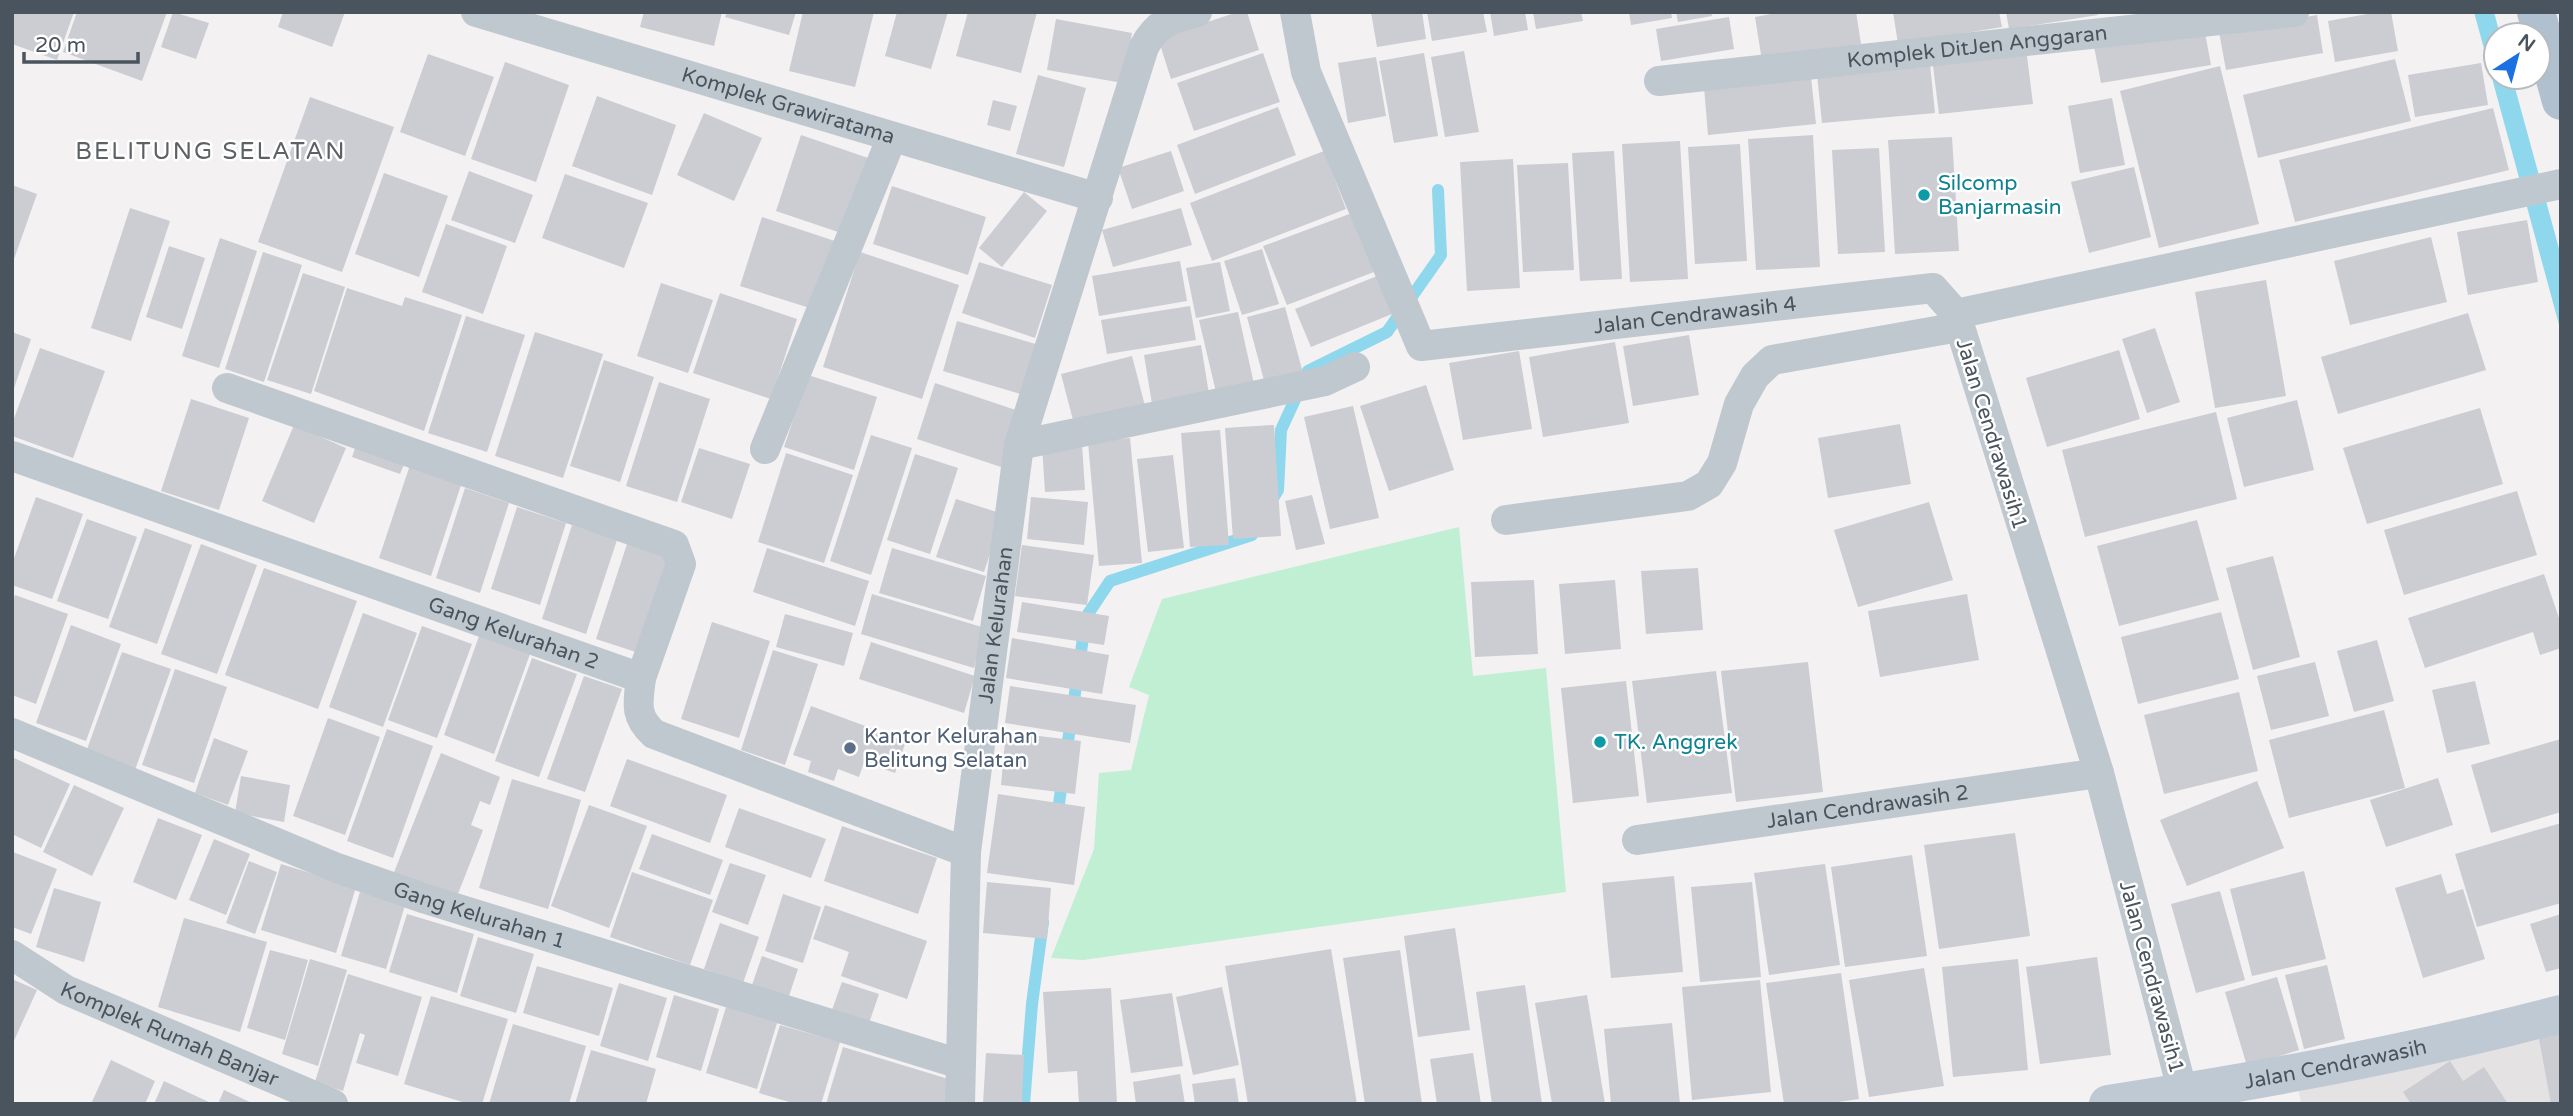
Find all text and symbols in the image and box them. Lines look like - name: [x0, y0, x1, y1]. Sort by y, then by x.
- street label: Komplek DitJen Anggaran: [1846, 20, 2109, 73]
- scale bar: [24, 21, 138, 65]
- north arrow: [2482, 21, 2552, 91]
- text: N: [2514, 30, 2539, 56]
- text: 20 m: [35, 33, 86, 58]
- street label: Komplek Grawiratama: [679, 62, 898, 150]
- district label: BELITUNG SELATAN: [75, 137, 347, 166]
- place label: Silcomp Banjarmasin: [1938, 171, 2062, 220]
- marker: Silcomp Banjarmasin: [1916, 187, 1932, 203]
- street label: Jalan Cendrawasih 4: [1592, 292, 1798, 339]
- street label: Jalan Cendrawasih1: [1951, 336, 2032, 533]
- street label: Jalan Kelurahan: [973, 545, 1019, 705]
- street label: Gang Kelurahan 2: [425, 592, 602, 675]
- place label: Kantor Kelurahan Belitung Selatan: [864, 724, 1038, 773]
- place label: TK. Anggrek: [1614, 730, 1738, 755]
- marker: TK. Anggrek: [1592, 734, 1608, 750]
- marker: Kantor Kelurahan Belitung Selatan: [842, 740, 858, 756]
- street label: Jalan Cendrawasih 2: [1765, 780, 1970, 834]
- street label: Gang Kelurahan 1: [390, 877, 568, 954]
- street label: Jalan Cendrawasih1: [2114, 878, 2189, 1076]
- street label: Komplek Rumah Banjar: [56, 977, 282, 1092]
- street label: Jalan Cendrawasih: [2242, 1035, 2429, 1095]

